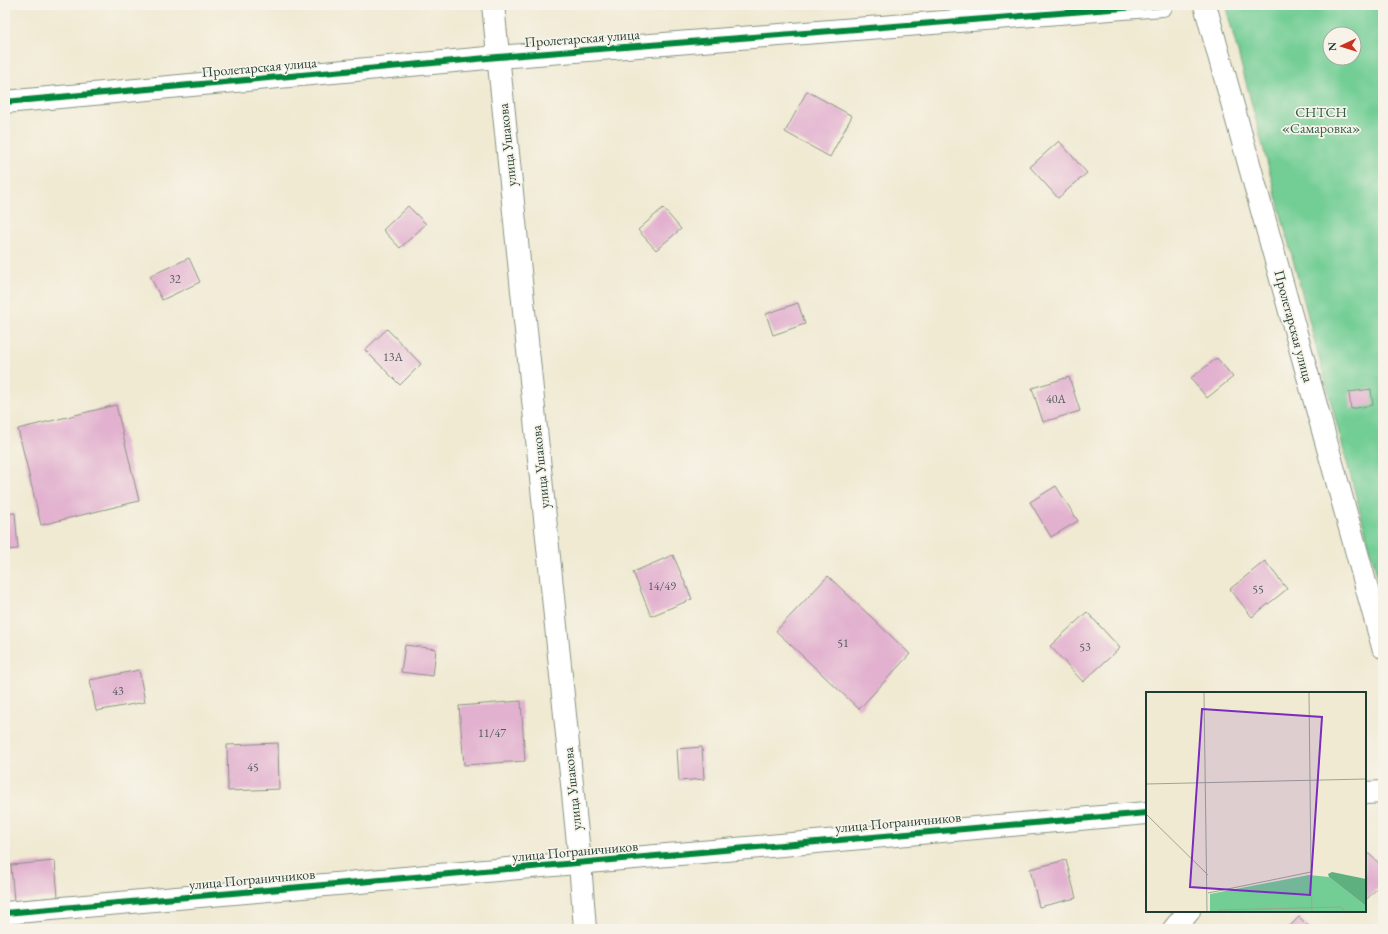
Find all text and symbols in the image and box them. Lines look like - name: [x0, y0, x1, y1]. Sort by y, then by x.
- street label: Пролетарская улица: [524, 25, 641, 51]
- north arrow: [1322, 26, 1362, 66]
- text: N: [1325, 42, 1339, 52]
- street label: Пролетарская улица: [201, 53, 318, 81]
- street label: улица Ушакова: [494, 102, 520, 187]
- park label: СНТСН «Самаровка»: [1282, 103, 1360, 137]
- street label: Пролетарская улица: [1270, 268, 1318, 385]
- house number: 32: [169, 271, 181, 287]
- house number: 13А: [383, 349, 404, 365]
- house number: 40А: [1046, 391, 1067, 407]
- street label: улица Ушакова: [527, 424, 553, 509]
- house number: 14/49: [648, 578, 676, 594]
- house number: 55: [1252, 581, 1264, 597]
- house number: 51: [837, 635, 849, 651]
- house number: 53: [1079, 639, 1091, 655]
- house number: 43: [112, 683, 124, 699]
- inset map: [1146, 692, 1366, 912]
- house number: 11/47: [478, 725, 506, 741]
- street label: улица Ушакова: [559, 746, 585, 831]
- house number: 45: [247, 759, 259, 775]
- street label: улица Пограничников: [834, 808, 962, 836]
- street label: улица Пограничников: [511, 837, 639, 865]
- street label: улица Пограничников: [188, 865, 316, 893]

